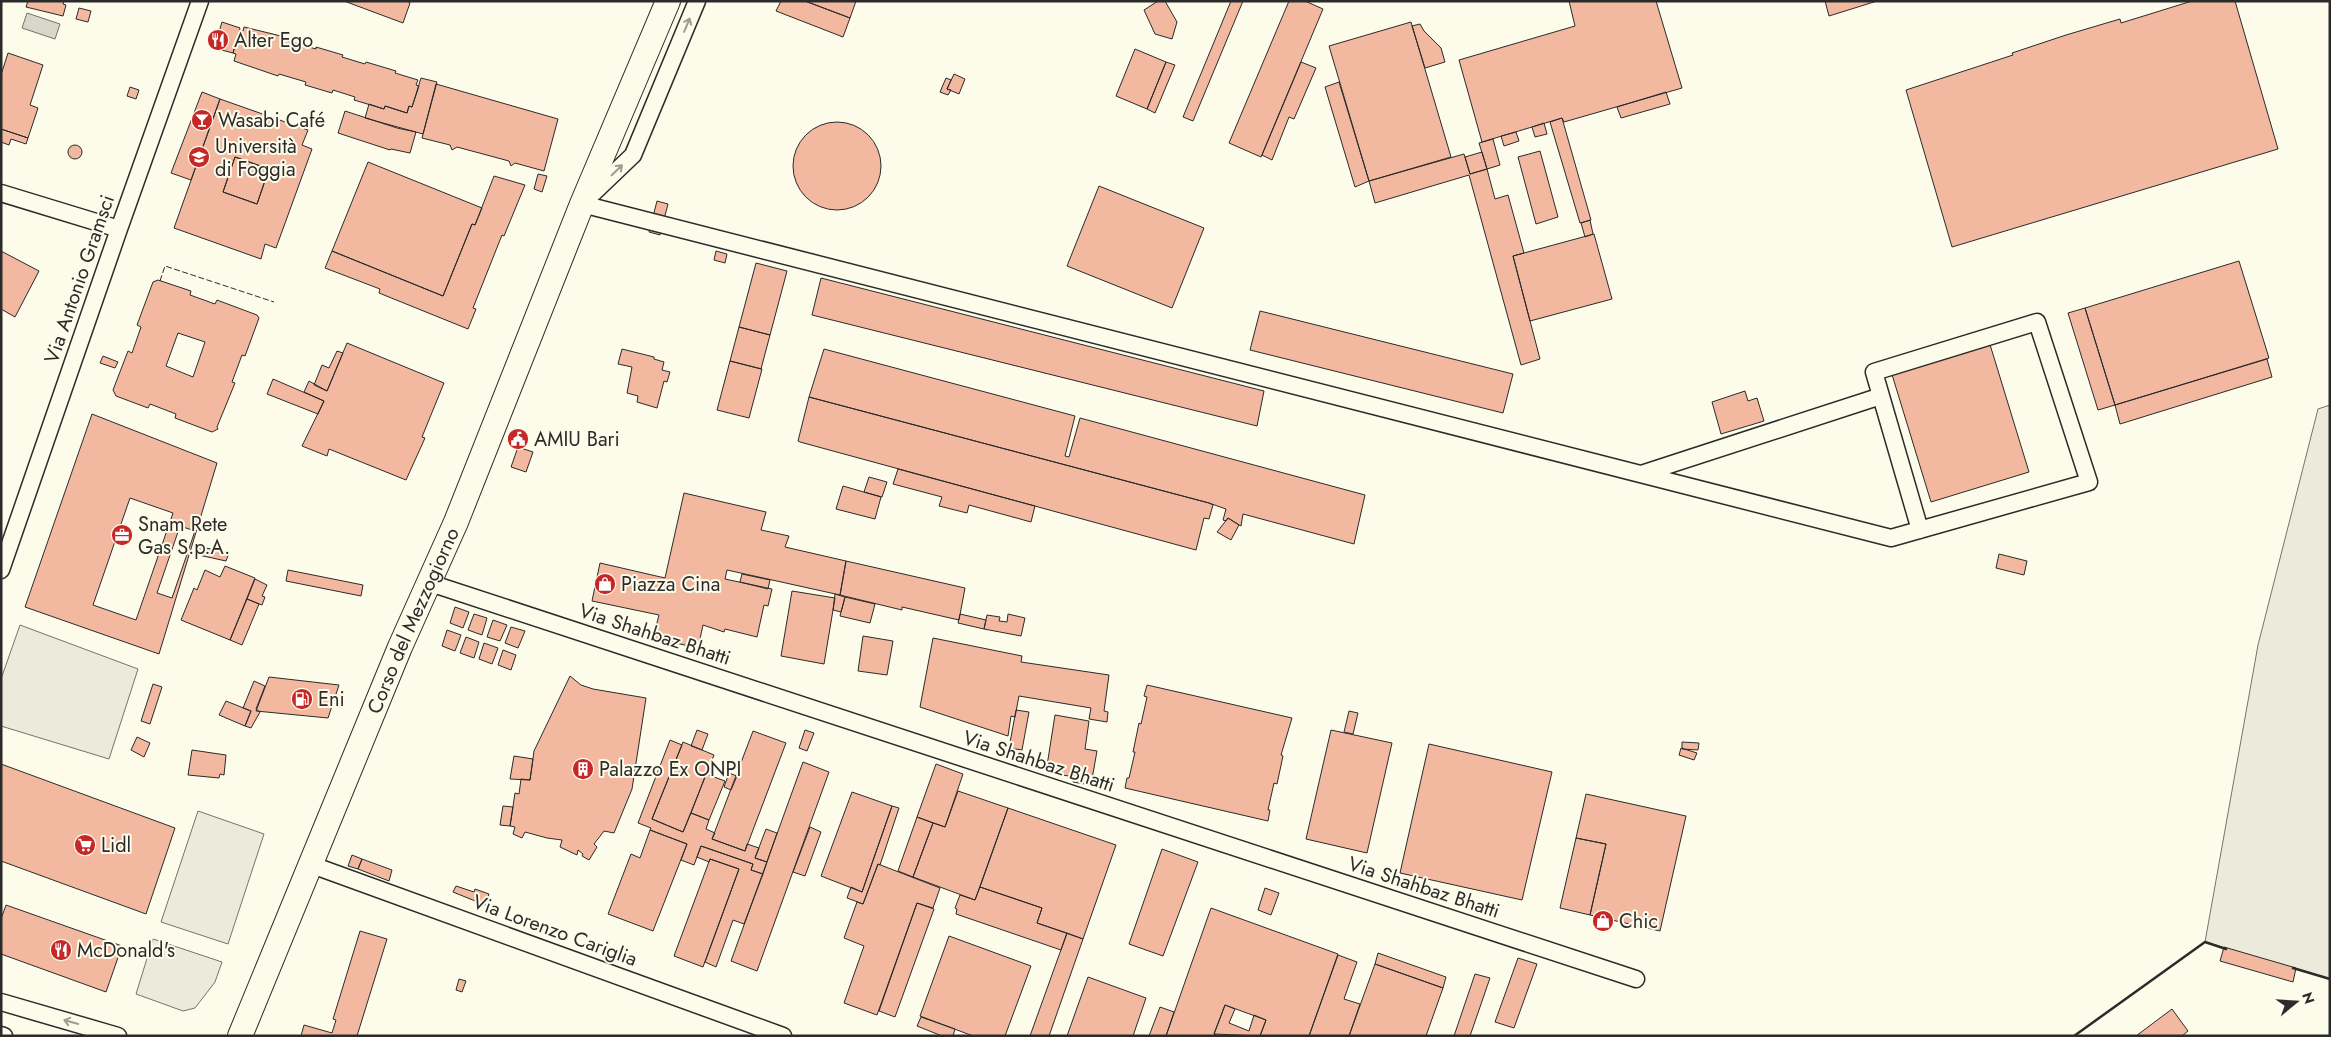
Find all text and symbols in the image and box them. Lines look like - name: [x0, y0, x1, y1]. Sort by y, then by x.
- one-way arrow: [683, 18, 693, 33]
- place label: Alter Ego: [234, 26, 313, 55]
- restaurant icon: Alter Ego: [206, 28, 230, 52]
- place label: Wasabi Café: [218, 106, 325, 135]
- bar icon: Wasabi Café: [190, 108, 214, 132]
- place label: Università di Foggia: [215, 132, 297, 184]
- school or university icon: Università di Foggia: [187, 145, 211, 169]
- one-way arrow: [611, 164, 624, 176]
- street label: Via Antonio Gramsci: [37, 191, 122, 367]
- place label: AMIU Bari: [534, 425, 620, 454]
- public building icon: AMIU Bari: [506, 427, 530, 451]
- place label: Snam Rete Gas S.p.A.: [138, 510, 230, 562]
- office icon: Snam Rete Gas S.p.A.: [110, 523, 134, 547]
- street label: Corso del Mezzogiorno: [360, 523, 467, 718]
- place label: Piazza Cina: [621, 570, 720, 599]
- shop icon: Piazza Cina: [593, 572, 617, 596]
- street label: Via Shahbaz Bhatti: [575, 596, 734, 673]
- place label: Eni: [318, 685, 345, 714]
- fuel station icon: Eni: [290, 687, 314, 711]
- street label: Via Shahbaz Bhatti: [959, 723, 1118, 800]
- place label: Palazzo Ex ONPI: [599, 755, 741, 784]
- building icon: Palazzo Ex ONPI: [571, 757, 595, 781]
- place label: Lidl: [101, 831, 131, 860]
- supermarket icon: Lidl: [73, 833, 97, 857]
- street label: Via Shahbaz Bhatti: [1344, 849, 1503, 926]
- street label: Via Lorenzo Cariglia: [468, 887, 641, 974]
- place label: Chic: [1619, 907, 1658, 936]
- shop icon: Chic: [1591, 909, 1615, 933]
- place label: McDonald's: [77, 936, 175, 965]
- restaurant icon: McDonald's: [49, 938, 73, 962]
- north arrow: [2271, 977, 2321, 1027]
- text: N: [2297, 990, 2320, 1006]
- one-way arrow: [63, 1017, 79, 1027]

